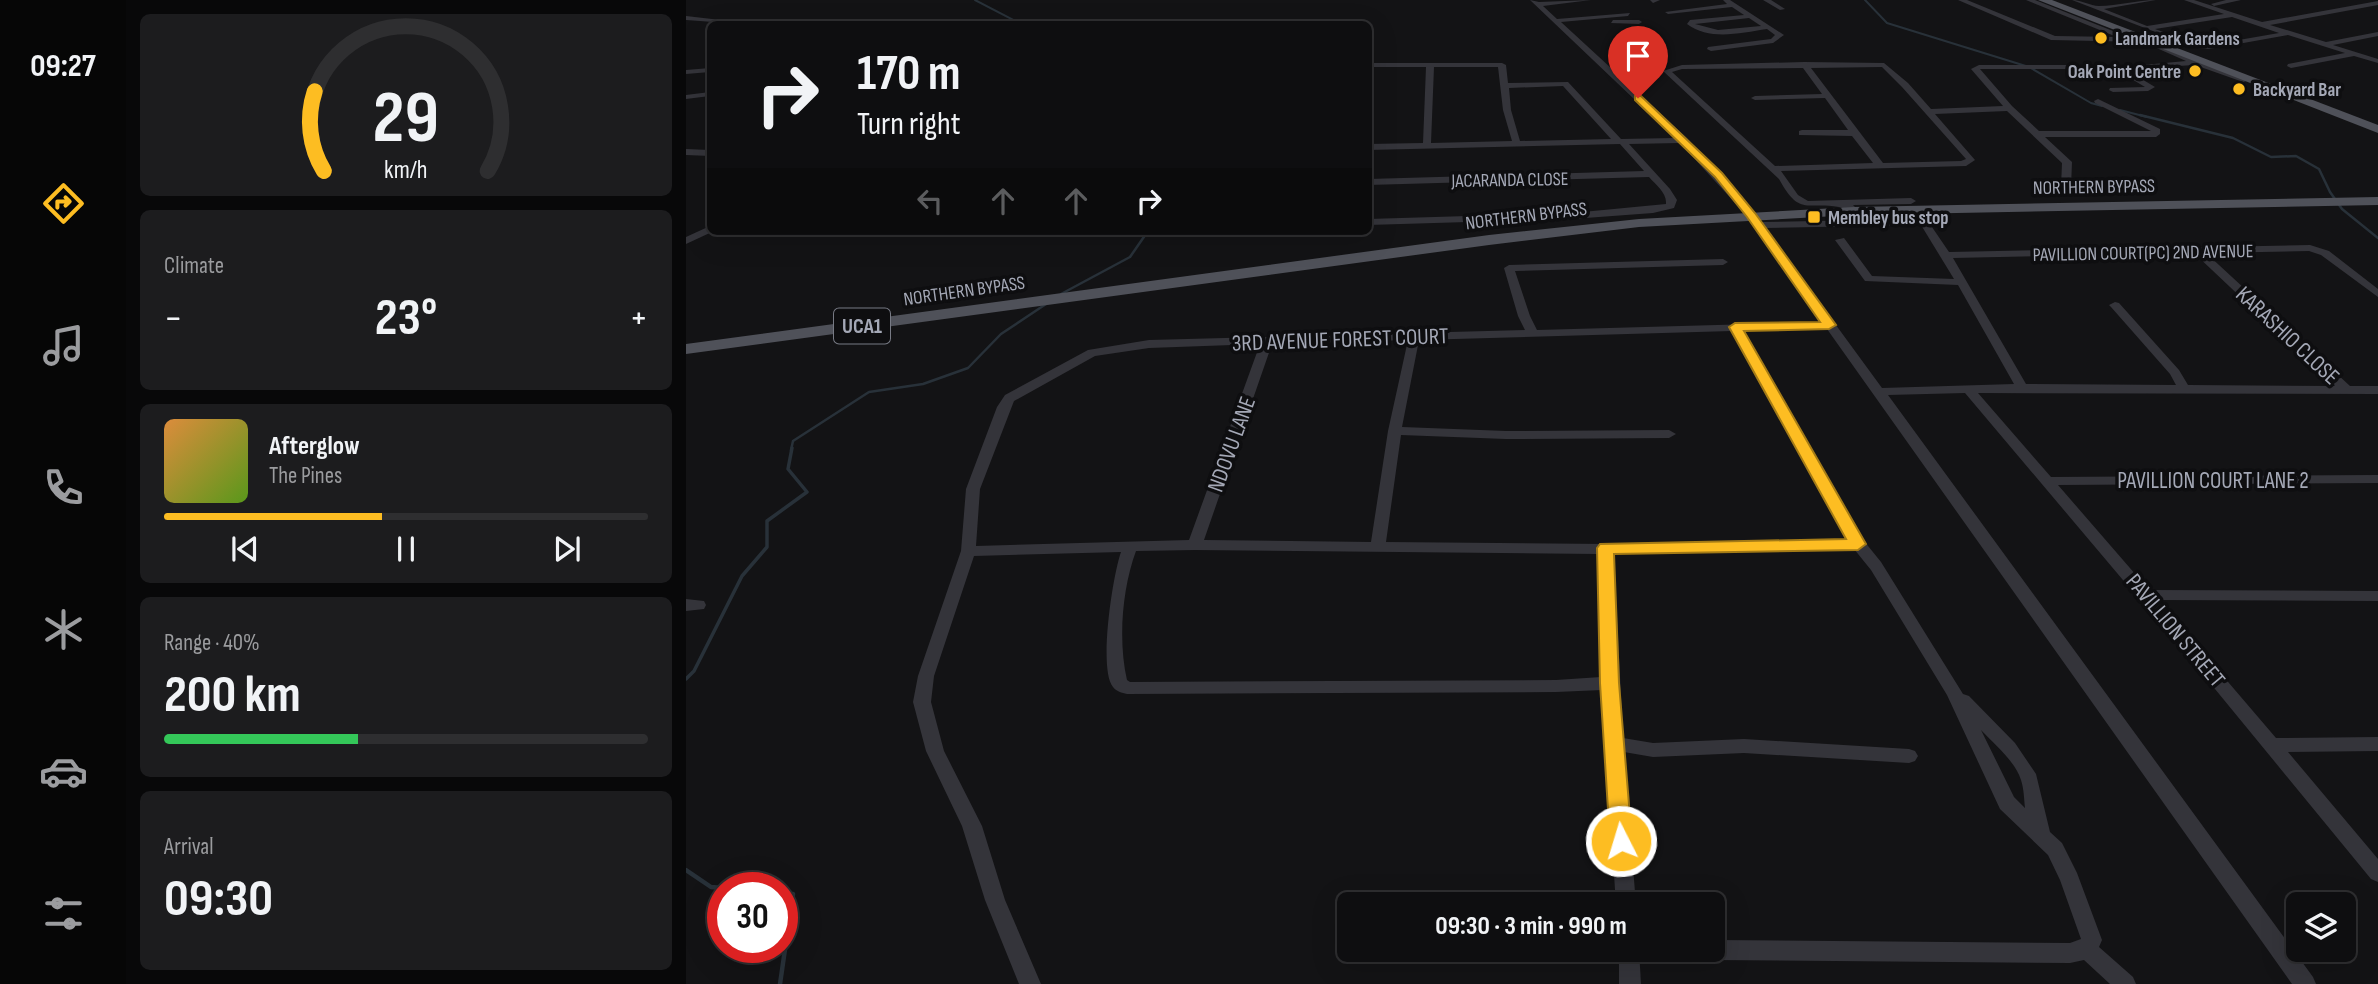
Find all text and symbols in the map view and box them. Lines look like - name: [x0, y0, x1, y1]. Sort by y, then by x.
- pin: [1608, 26, 1668, 98]
- place label: Landmark Gardens: [2115, 28, 2240, 51]
- marker: Landmark Gardens: [2093, 30, 2109, 46]
- icon: arrive: [1619, 37, 1657, 75]
- text: 170 m: [857, 45, 961, 104]
- text: 09:27: [30, 47, 96, 86]
- icon: right: [742, 49, 833, 140]
- place label: Oak Point Centre: [2068, 61, 2181, 84]
- marker: Oak Point Centre: [2187, 63, 2203, 79]
- text: 29: [373, 75, 439, 163]
- place label: Backyard Bar: [2253, 79, 2341, 102]
- marker: Backyard Bar: [2231, 81, 2247, 97]
- text: Turn right: [857, 105, 961, 144]
- text: km/h: [384, 155, 428, 186]
- street label: JACARANDA CLOSE: [1450, 168, 1569, 193]
- street label: NORTHERN BYPASS: [2033, 175, 2155, 200]
- icon: directions: [39, 179, 88, 228]
- icon: left: [911, 182, 949, 220]
- icon: ahead: [984, 182, 1022, 220]
- icon: ahead: [1057, 182, 1095, 220]
- icon: right: [1130, 182, 1168, 220]
- street label: NORTHERN BYPASS: [1464, 198, 1588, 235]
- place label: Membley bus stop: [1828, 207, 1948, 230]
- marker: Membley bus stop: [1806, 209, 1822, 225]
- street label: PAVILLION COURT(PC) 2ND AVENUE: [2032, 240, 2254, 267]
- text: Climate: [164, 252, 224, 280]
- street label: NORTHERN BYPASS: [902, 272, 1026, 311]
- street label: KARASHIO CLOSE: [2230, 281, 2345, 391]
- text: 23°: [375, 287, 437, 350]
- text: −: [164, 296, 183, 341]
- text: +: [629, 296, 648, 341]
- road number: UCA1: [834, 308, 890, 344]
- icon: music: [39, 321, 88, 370]
- street label: 3RD AVENUE FOREST COURT: [1231, 322, 1449, 358]
- street label: NDOVU LANE: [1202, 393, 1262, 496]
- text: Afterglow: [269, 431, 360, 462]
- text: The Pines: [269, 462, 342, 490]
- icon: phone: [39, 463, 88, 512]
- street label: PAVILLION COURT LANE 2: [2117, 467, 2309, 495]
- icon: previous: [226, 530, 264, 568]
- icon: pause: [387, 530, 425, 568]
- icon: next: [548, 530, 586, 568]
- street label: PAVILLION STREET: [2120, 568, 2231, 693]
- icon: climate: [39, 605, 88, 654]
- text: Range · 40%: [164, 629, 260, 657]
- text: 200 km: [164, 664, 301, 727]
- icon: car: [39, 747, 88, 796]
- position arrow: [1584, 804, 1658, 878]
- text: Arrival: [164, 833, 213, 861]
- text: 09:30: [164, 868, 273, 931]
- speed limit sign: 30: [707, 872, 798, 963]
- icon: filters: [39, 889, 88, 938]
- map controls: [2286, 892, 2356, 962]
- button: layers: [2286, 892, 2356, 962]
- text: 09:30 · 3 min · 990 m: [1435, 911, 1627, 942]

